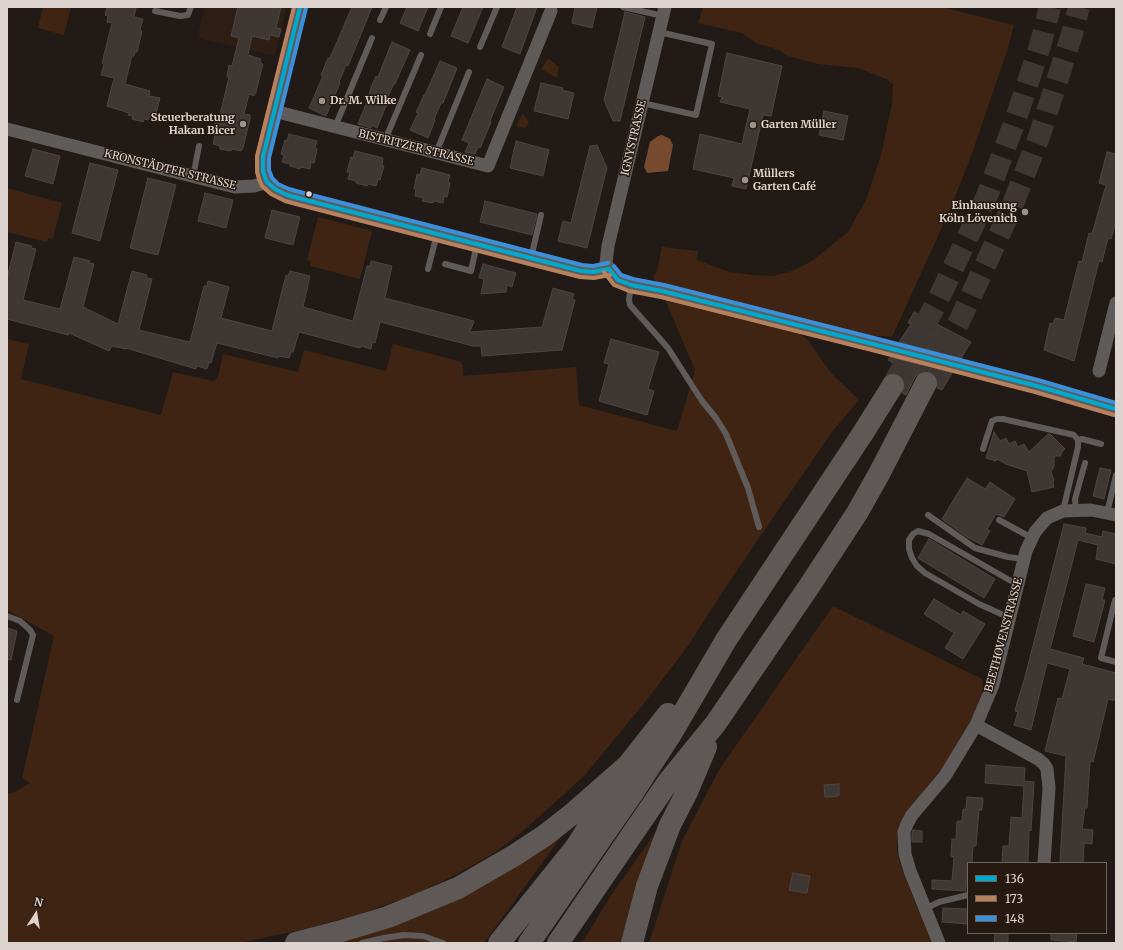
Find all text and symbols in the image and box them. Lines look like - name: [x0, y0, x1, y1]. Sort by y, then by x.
- place label: Dr. M. Wilke: [330, 94, 397, 108]
- marker: Dr. M. Wilke: [317, 96, 327, 106]
- street label: IGNYSTRASSE: [619, 99, 649, 177]
- place label: Steuerberatung Hakan Bicer: [151, 111, 235, 137]
- place label: Garten Müller: [761, 118, 837, 132]
- marker: Steuerberatung Hakan Bicer: [238, 119, 248, 129]
- marker: Garten Müller: [748, 120, 758, 130]
- street label: BISTRITZER STRASSE: [357, 127, 475, 169]
- street label: KRONSTÄDTER STRASSE: [103, 147, 237, 193]
- place label: Müllers Garten Café: [753, 167, 816, 193]
- marker: Müllers Garten Café: [740, 175, 750, 185]
- unlabelled marker: [304, 189, 314, 199]
- place label: Einhausung Köln Lövenich: [939, 199, 1017, 225]
- marker: Einhausung Köln Lövenich: [1020, 207, 1030, 217]
- street label: BEETHOVENSTRASSE: [982, 576, 1026, 694]
- legend: [967, 862, 1107, 934]
- text: 136: [1005, 871, 1024, 886]
- text: 173: [1005, 891, 1023, 906]
- north arrow: [16, 894, 56, 934]
- text: N: [33, 895, 44, 910]
- text: 148: [1005, 911, 1024, 926]

